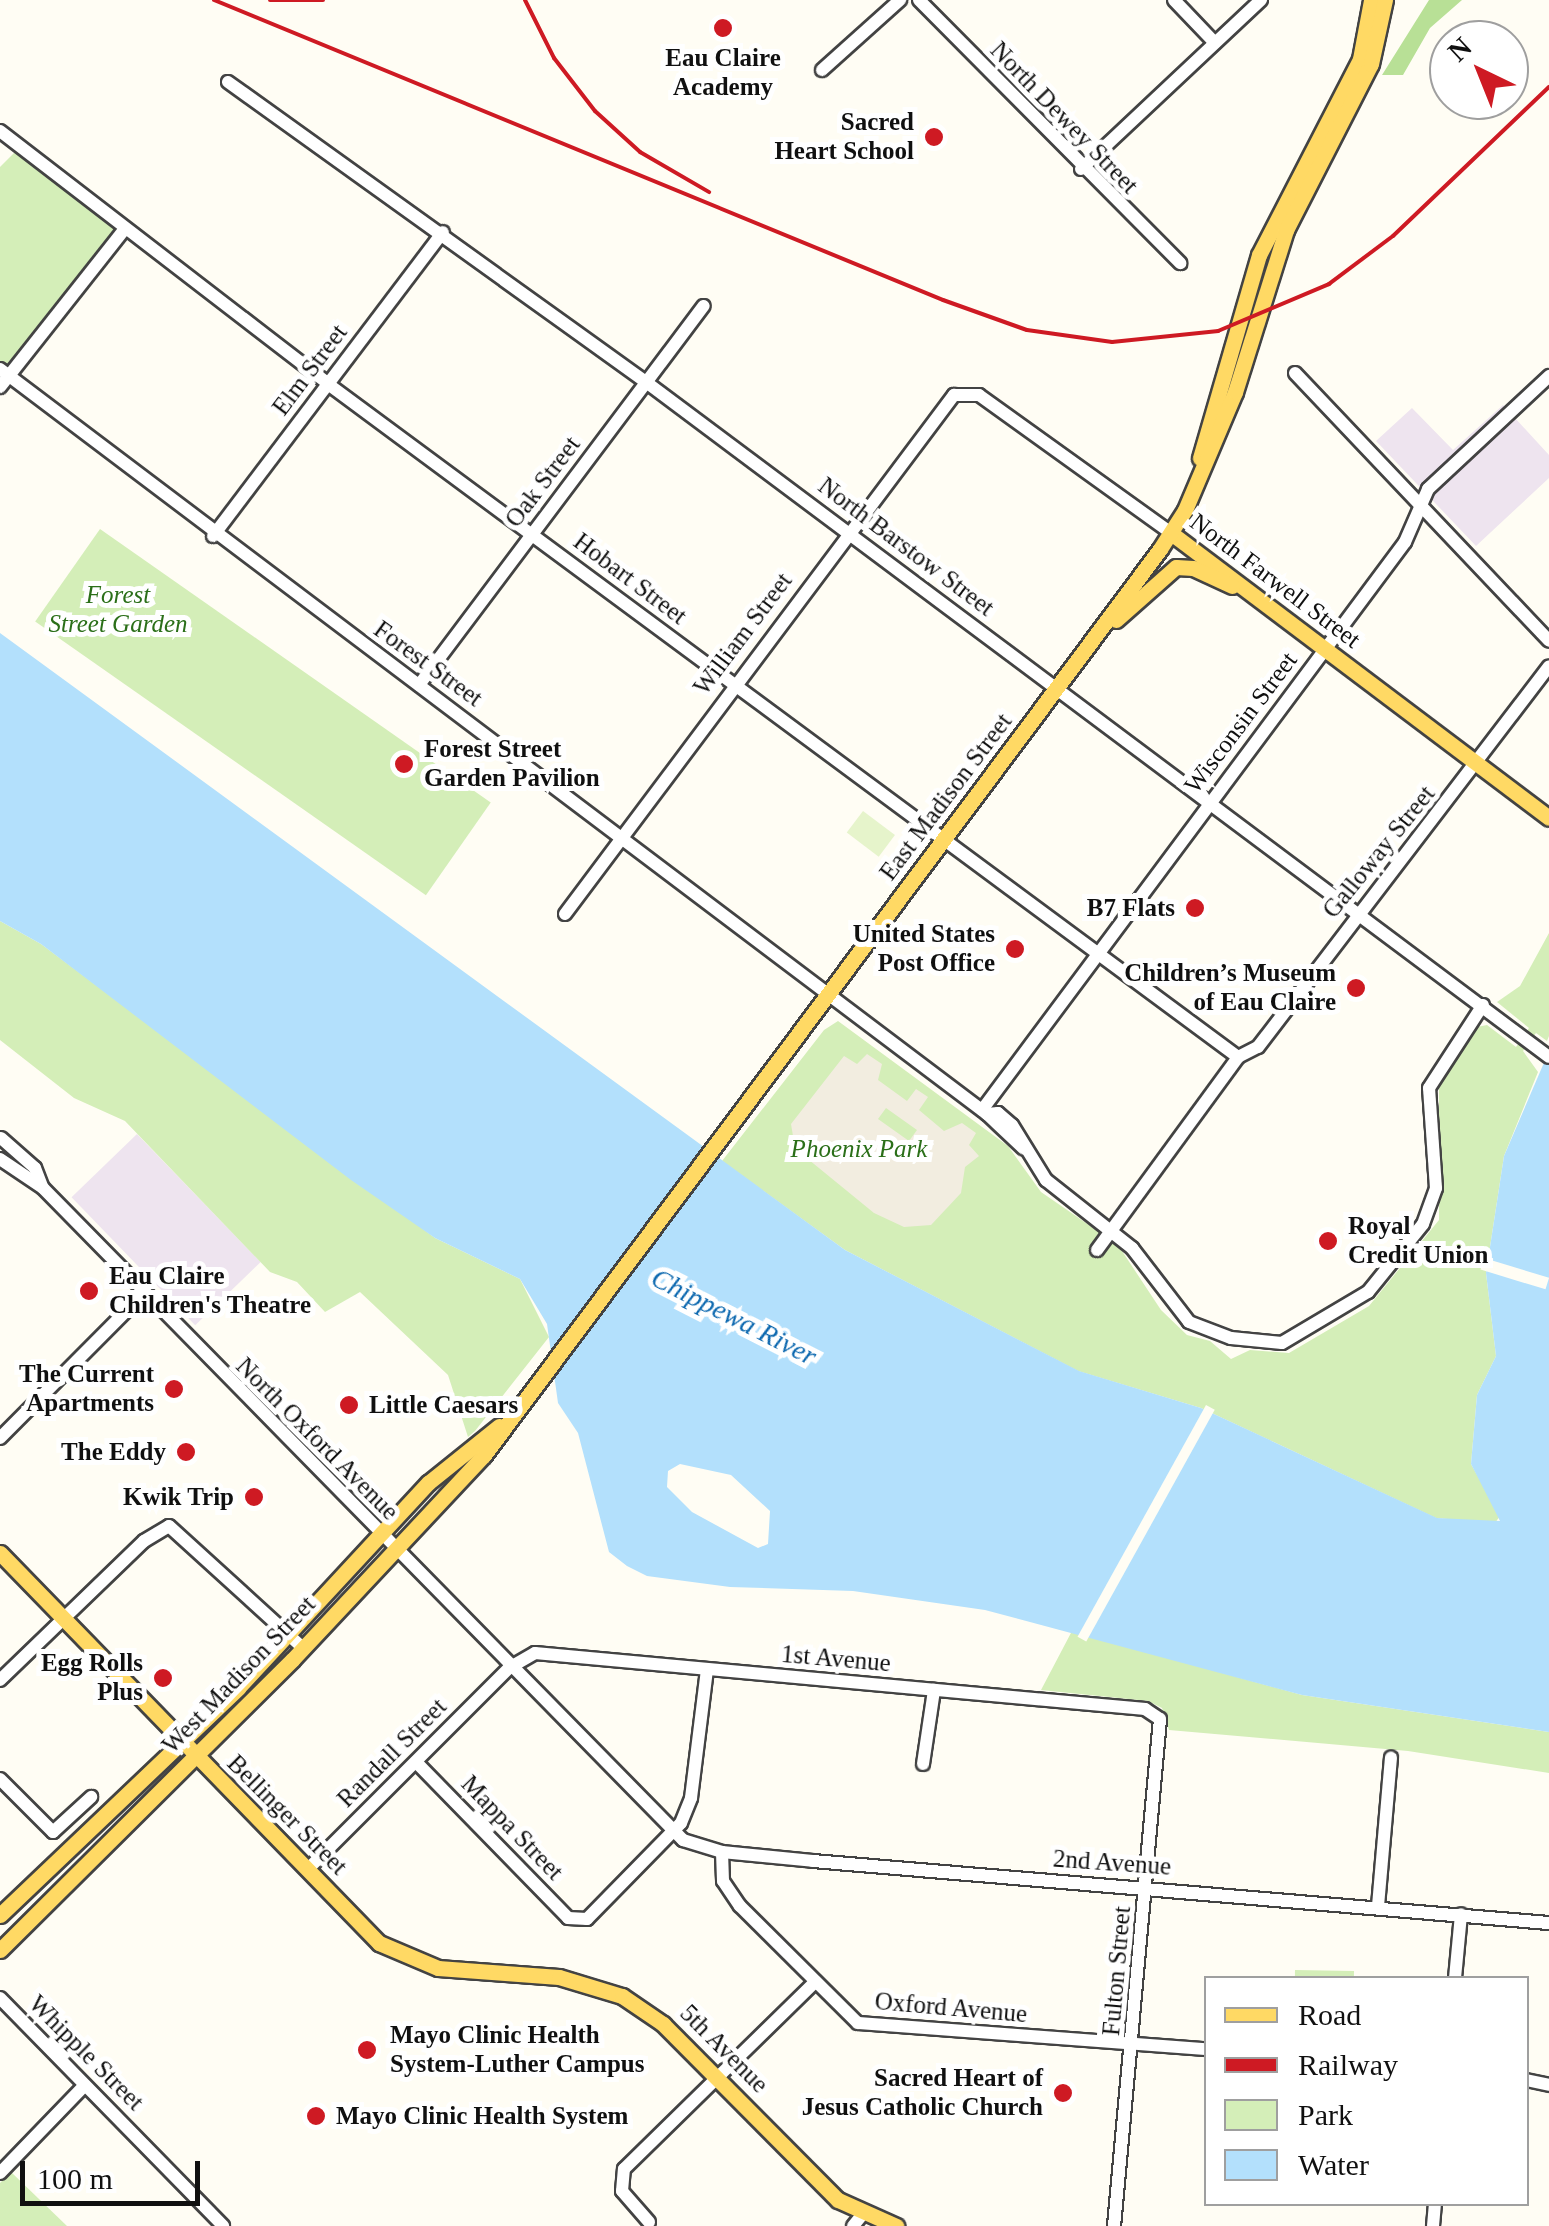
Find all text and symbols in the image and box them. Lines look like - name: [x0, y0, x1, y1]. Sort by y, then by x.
- marker: Eau Claire Academy: [712, 17, 734, 39]
- north arrow: [1429, 20, 1529, 120]
- text: N: [1442, 31, 1478, 67]
- street label: North Dewey Street: [984, 36, 1144, 200]
- place label: Eau Claire Academy: [665, 44, 781, 103]
- place label: Sacred Heart School: [774, 108, 914, 167]
- marker: Sacred Heart School: [923, 126, 945, 148]
- street label: Elm Street: [266, 319, 354, 421]
- street label: Oak Street: [499, 431, 587, 533]
- street label: North Barstow Street: [812, 471, 1000, 623]
- street label: North Farwell Street: [1184, 507, 1366, 655]
- street label: Hobart Street: [567, 527, 693, 631]
- street label: William Street: [687, 567, 799, 701]
- park label: Forest Street Garden: [48, 581, 188, 640]
- street label: Forest Street: [368, 615, 488, 713]
- street label: Wisconsin Street: [1178, 646, 1304, 800]
- street label: East Madison Street: [873, 708, 1019, 886]
- place label: Forest Street Garden Pavilion: [424, 735, 600, 794]
- marker: Forest Street Garden Pavilion: [393, 753, 415, 775]
- street label: Galloway Street: [1316, 780, 1442, 924]
- place label: B7 Flats: [1087, 893, 1175, 923]
- marker: B7 Flats: [1184, 897, 1206, 919]
- place label: United States Post Office: [853, 920, 995, 979]
- marker: United States Post Office: [1004, 938, 1026, 960]
- place label: Children’s Museum of Eau Claire: [1124, 959, 1336, 1018]
- marker: Children’s Museum of Eau Claire: [1345, 977, 1367, 999]
- park label: Phoenix Park: [791, 1134, 927, 1164]
- place label: Royal Credit Union: [1348, 1212, 1489, 1271]
- marker: Royal Credit Union: [1317, 1230, 1339, 1252]
- water label: Chippewa River: [646, 1261, 822, 1373]
- place label: Eau Claire Children's Theatre: [109, 1262, 312, 1321]
- marker: Eau Claire Children's Theatre: [78, 1280, 100, 1302]
- street label: North Oxford Avenue: [229, 1351, 405, 1527]
- place label: The Current Apartments: [19, 1360, 154, 1419]
- marker: The Current Apartments: [163, 1378, 185, 1400]
- place label: Little Caesars: [369, 1390, 518, 1420]
- marker: Little Caesars: [338, 1394, 360, 1416]
- place label: The Eddy: [61, 1437, 166, 1467]
- marker: The Eddy: [175, 1441, 197, 1463]
- place label: Kwik Trip: [123, 1482, 234, 1512]
- marker: Kwik Trip: [243, 1486, 265, 1508]
- street label: West Madison Street: [156, 1590, 322, 1760]
- street label: 1st Avenue: [779, 1639, 893, 1679]
- place label: Egg Rolls Plus: [41, 1649, 143, 1708]
- marker: Egg Rolls Plus: [152, 1667, 174, 1689]
- street label: Randall Street: [331, 1692, 453, 1814]
- street label: Bellinger Street: [221, 1749, 353, 1881]
- street label: Mappa Street: [455, 1769, 569, 1887]
- street label: 2nd Avenue: [1051, 1844, 1173, 1882]
- street label: Fulton Street: [1096, 1905, 1138, 2037]
- legend: [1204, 1976, 1529, 2206]
- street label: Oxford Avenue: [873, 1986, 1029, 2030]
- street label: Whipple Street: [22, 1989, 150, 2117]
- street label: 5th Avenue: [673, 1998, 775, 2100]
- text: Road: [1298, 1998, 1361, 2031]
- place label: Mayo Clinic Health System-Luther Campus: [390, 2021, 645, 2080]
- marker: Mayo Clinic Health System-Luther Campus: [354, 2037, 380, 2063]
- text: Railway: [1298, 2048, 1398, 2081]
- place label: Sacred Heart of Jesus Catholic Church: [802, 2064, 1043, 2123]
- marker: Sacred Heart of Jesus Catholic Church: [1052, 2082, 1074, 2104]
- text: Park: [1298, 2098, 1353, 2131]
- place label: Mayo Clinic Health System: [336, 2101, 628, 2131]
- marker: Mayo Clinic Health System: [305, 2105, 327, 2127]
- scale bar: [25, 2141, 205, 2203]
- text: Water: [1298, 2148, 1369, 2181]
- text: 100 m: [37, 2162, 113, 2195]

